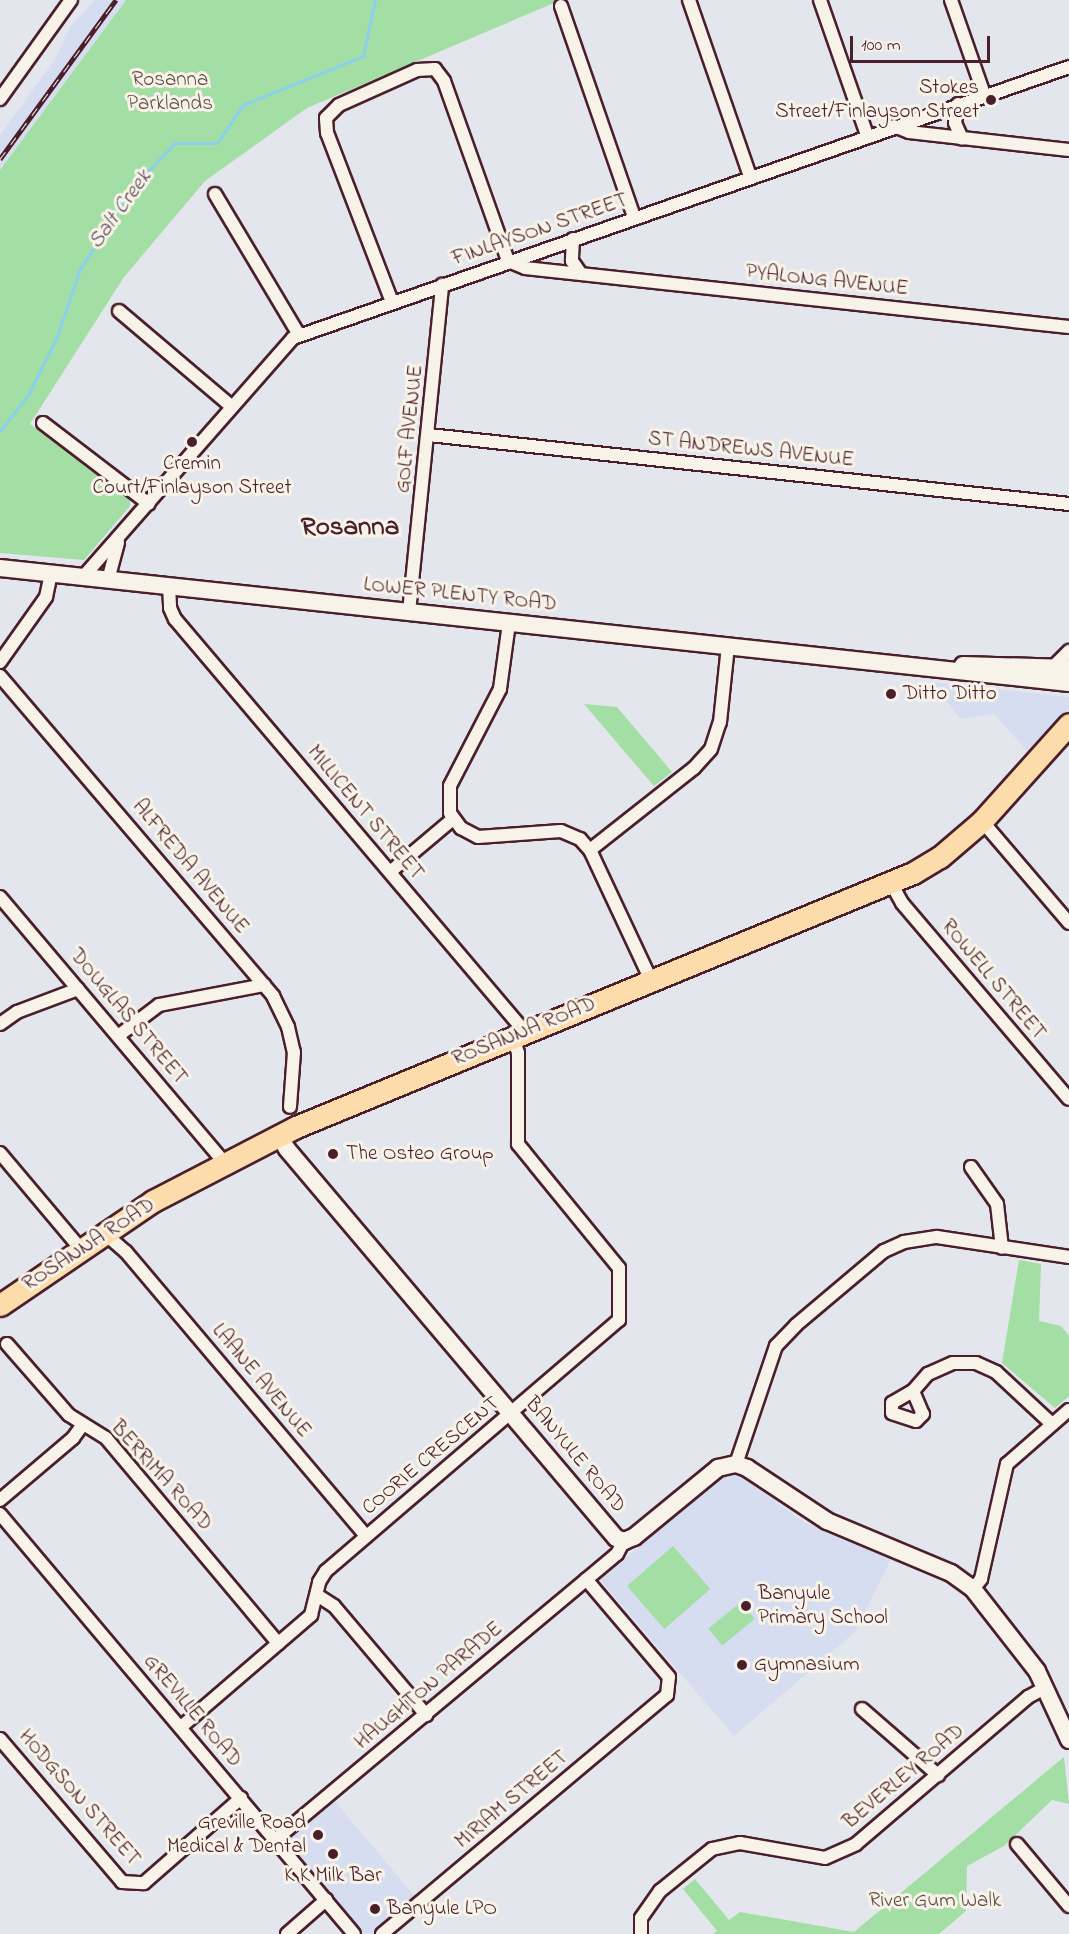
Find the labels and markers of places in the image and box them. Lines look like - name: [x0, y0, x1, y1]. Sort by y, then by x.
- place label: Stokes Street/Finlayson Street: [775, 75, 979, 125]
- marker: Stokes Street/Finlayson Street: [984, 93, 998, 107]
- marker: Cremin Court/Finlayson Street: [185, 435, 199, 449]
- place label: Cremin Court/Finlayson Street: [93, 451, 291, 501]
- place label: Ditto Ditto: [903, 681, 997, 707]
- marker: Ditto Ditto: [884, 687, 898, 701]
- place label: The Osteo Group: [346, 1141, 494, 1167]
- marker: The Osteo Group: [324, 1145, 342, 1163]
- place label: Banyule Primary School: [758, 1581, 888, 1631]
- marker: Banyule Primary School: [739, 1599, 753, 1613]
- place label: Gymnasium: [754, 1652, 860, 1678]
- marker: Gymnasium: [735, 1658, 749, 1672]
- place label: Greville Road Medical & Dental: [167, 1810, 306, 1860]
- marker: Greville Road Medical & Dental: [311, 1828, 325, 1842]
- marker: K K Milk Bar: [326, 1847, 340, 1861]
- place label: K K Milk Bar: [284, 1863, 382, 1889]
- place label: Banyule LPO: [387, 1896, 497, 1922]
- marker: Banyule LPO: [368, 1902, 382, 1916]

